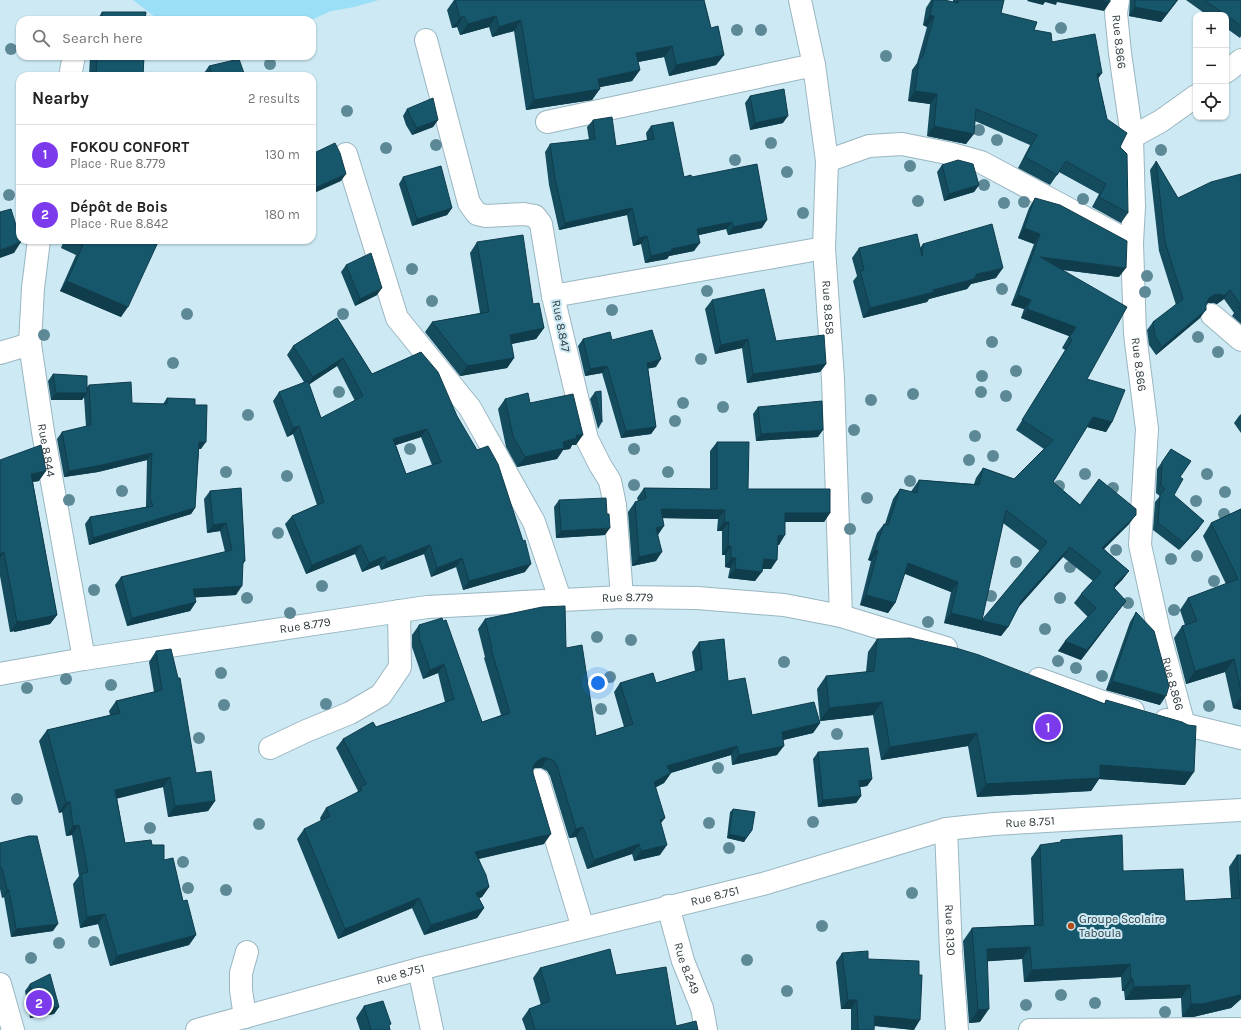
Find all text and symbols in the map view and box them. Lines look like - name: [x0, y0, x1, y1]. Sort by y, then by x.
- map controls: [1193, 12, 1229, 120]
- button: +: [1193, 12, 1229, 48]
- street label: Rue 8.866: [1109, 14, 1129, 70]
- search box: [16, 16, 316, 60]
- icon: search: [30, 27, 52, 49]
- text: Search here: [62, 29, 143, 47]
- button: −: [1193, 48, 1229, 84]
- button: locate: [1193, 84, 1229, 120]
- text: Nearby: [32, 88, 89, 108]
- text: 2 results: [248, 91, 300, 106]
- text: FOKOU CONFORT: [70, 138, 189, 156]
- text: 1: [43, 147, 47, 162]
- text: 130 m: [265, 147, 300, 162]
- text: Place · Rue 8.779: [70, 156, 166, 171]
- text: Dépôt de Bois: [70, 198, 168, 216]
- text: 2: [41, 207, 49, 222]
- text: 180 m: [265, 207, 300, 222]
- text: Place · Rue 8.842: [70, 216, 169, 231]
- street label: Rue 8.858: [819, 280, 837, 335]
- street label: Rue 8.847: [549, 299, 573, 354]
- street label: Rue 8.866: [1128, 337, 1149, 392]
- street label: Rue 8.844: [35, 423, 58, 478]
- street label: Rue 8.779: [601, 590, 653, 605]
- street label: Rue 8.779: [279, 615, 332, 636]
- street label: Rue 8.866: [1159, 656, 1187, 712]
- your location: [588, 673, 608, 693]
- pin: 1: [1035, 712, 1061, 742]
- street label: Rue 8.751: [1005, 814, 1055, 830]
- street label: Rue 8.751: [689, 883, 741, 909]
- street label: Rue 8.130: [942, 904, 958, 956]
- place label: Groupe Scolaire Taboula: [1079, 912, 1165, 940]
- marker: Groupe Scolaire Taboula: [1066, 921, 1076, 931]
- street label: Rue 8.249: [671, 941, 703, 996]
- street label: Rue 8.751: [375, 961, 426, 987]
- pin: 2: [26, 988, 52, 1018]

